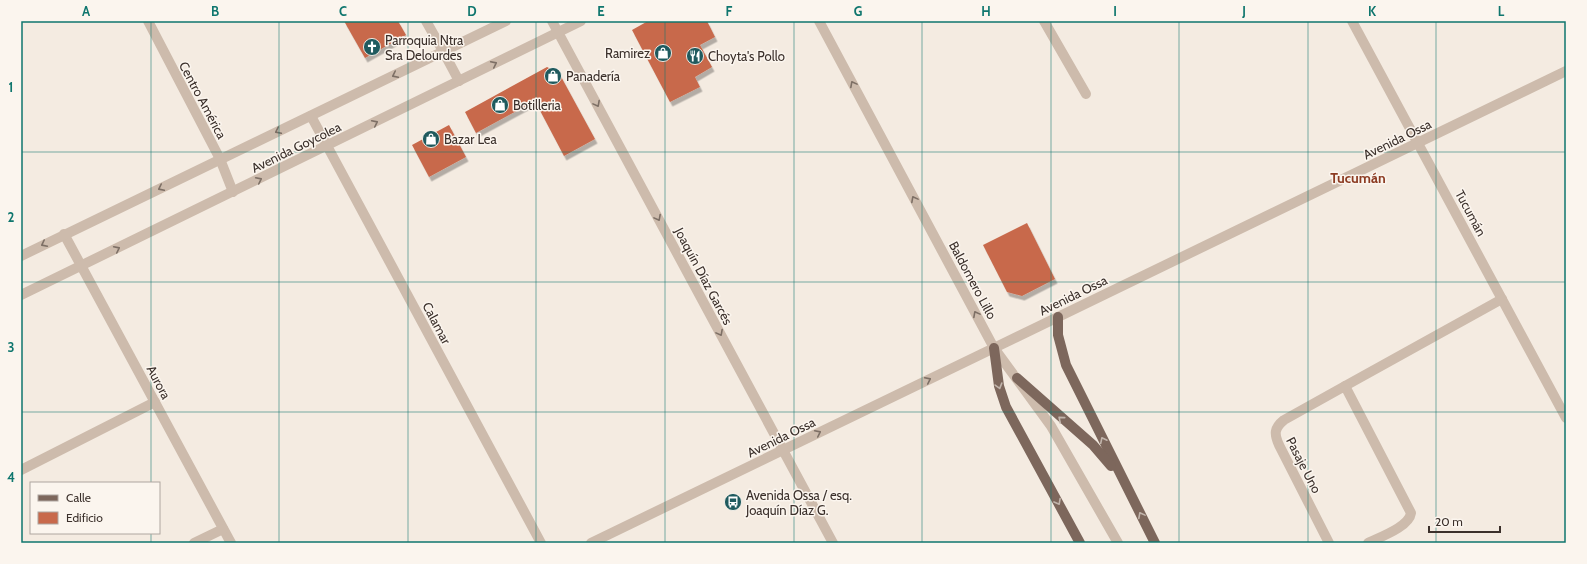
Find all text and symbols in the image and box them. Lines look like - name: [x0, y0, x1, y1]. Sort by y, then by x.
- text: A: [82, 3, 91, 19]
- text: B: [211, 3, 219, 19]
- text: C: [339, 3, 347, 19]
- text: D: [467, 3, 477, 19]
- text: E: [597, 3, 605, 19]
- text: F: [726, 3, 733, 19]
- text: G: [854, 3, 863, 19]
- text: H: [981, 3, 991, 19]
- text: I: [1113, 3, 1117, 19]
- text: J: [1241, 3, 1246, 19]
- text: K: [1368, 3, 1377, 19]
- text: L: [1498, 3, 1505, 19]
- place label: Parroquia Ntra Sra Delourdes: [385, 32, 464, 63]
- church icon: Parroquia Ntra Sra Delourdes: [362, 37, 382, 57]
- shop icon: Ramirez: [653, 43, 673, 63]
- place label: Ramirez: [605, 45, 650, 61]
- restaurant icon: Choyta's Pollo: [685, 46, 705, 66]
- place label: Choyta's Pollo: [708, 48, 785, 64]
- street label: Centro América: [176, 59, 230, 142]
- one-way arrow: [490, 61, 498, 69]
- shop icon: Panadería: [543, 66, 563, 86]
- place label: Panadería: [566, 68, 621, 84]
- one-way arrow: [392, 70, 400, 78]
- text: 1: [9, 79, 13, 95]
- one-way arrow: [850, 81, 858, 88]
- shop icon: Botilleria: [490, 95, 510, 115]
- place label: Botilleria: [513, 97, 562, 113]
- one-way arrow: [592, 100, 599, 107]
- street label: Avenida Ossa: [1360, 115, 1434, 162]
- street label: Avenida Goycolea: [249, 118, 344, 176]
- one-way arrow: [371, 120, 379, 127]
- one-way arrow: [275, 126, 283, 134]
- shop icon: Bazar Lea: [421, 129, 441, 149]
- place label: Bazar Lea: [444, 131, 497, 147]
- district label: Tucumán: [1330, 169, 1386, 187]
- one-way arrow: [254, 177, 262, 185]
- one-way arrow: [158, 183, 166, 191]
- street label: Tucumán: [1452, 187, 1490, 239]
- one-way arrow: [912, 196, 919, 203]
- text: 2: [8, 209, 15, 225]
- one-way arrow: [653, 214, 661, 221]
- street label: Joaquín Díaz Garcés: [671, 224, 737, 328]
- street label: Baldomero Lillo: [946, 238, 1000, 322]
- one-way arrow: [41, 240, 49, 247]
- one-way arrow: [112, 246, 120, 254]
- street label: Avenida Ossa: [1036, 271, 1110, 318]
- street label: Calamar: [419, 299, 455, 348]
- one-way arrow: [973, 310, 980, 318]
- one-way arrow: [715, 329, 722, 336]
- text: 3: [7, 339, 15, 355]
- street label: Aurora: [143, 362, 175, 402]
- one-way arrow: [924, 377, 932, 385]
- one-way arrow: [994, 383, 1003, 390]
- street label: Avenida Ossa: [744, 413, 818, 460]
- one-way arrow: [1059, 416, 1066, 423]
- one-way arrow: [813, 430, 821, 438]
- street label: Pasaje Uno: [1282, 434, 1325, 496]
- one-way arrow: [1100, 436, 1108, 444]
- text: 4: [7, 469, 15, 485]
- legend: [30, 482, 160, 534]
- place label: Avenida Ossa / esq. Joaquín Díaz G.: [745, 487, 852, 518]
- text: Calle: [66, 490, 91, 505]
- bus stop icon: Avenida Ossa / esq. Joaquín Díaz G.: [723, 492, 743, 512]
- one-way arrow: [1053, 498, 1061, 505]
- scale bar: [1429, 508, 1500, 534]
- text: Edificio: [66, 510, 103, 525]
- one-way arrow: [1138, 512, 1145, 519]
- text: 20 m: [1435, 514, 1463, 529]

